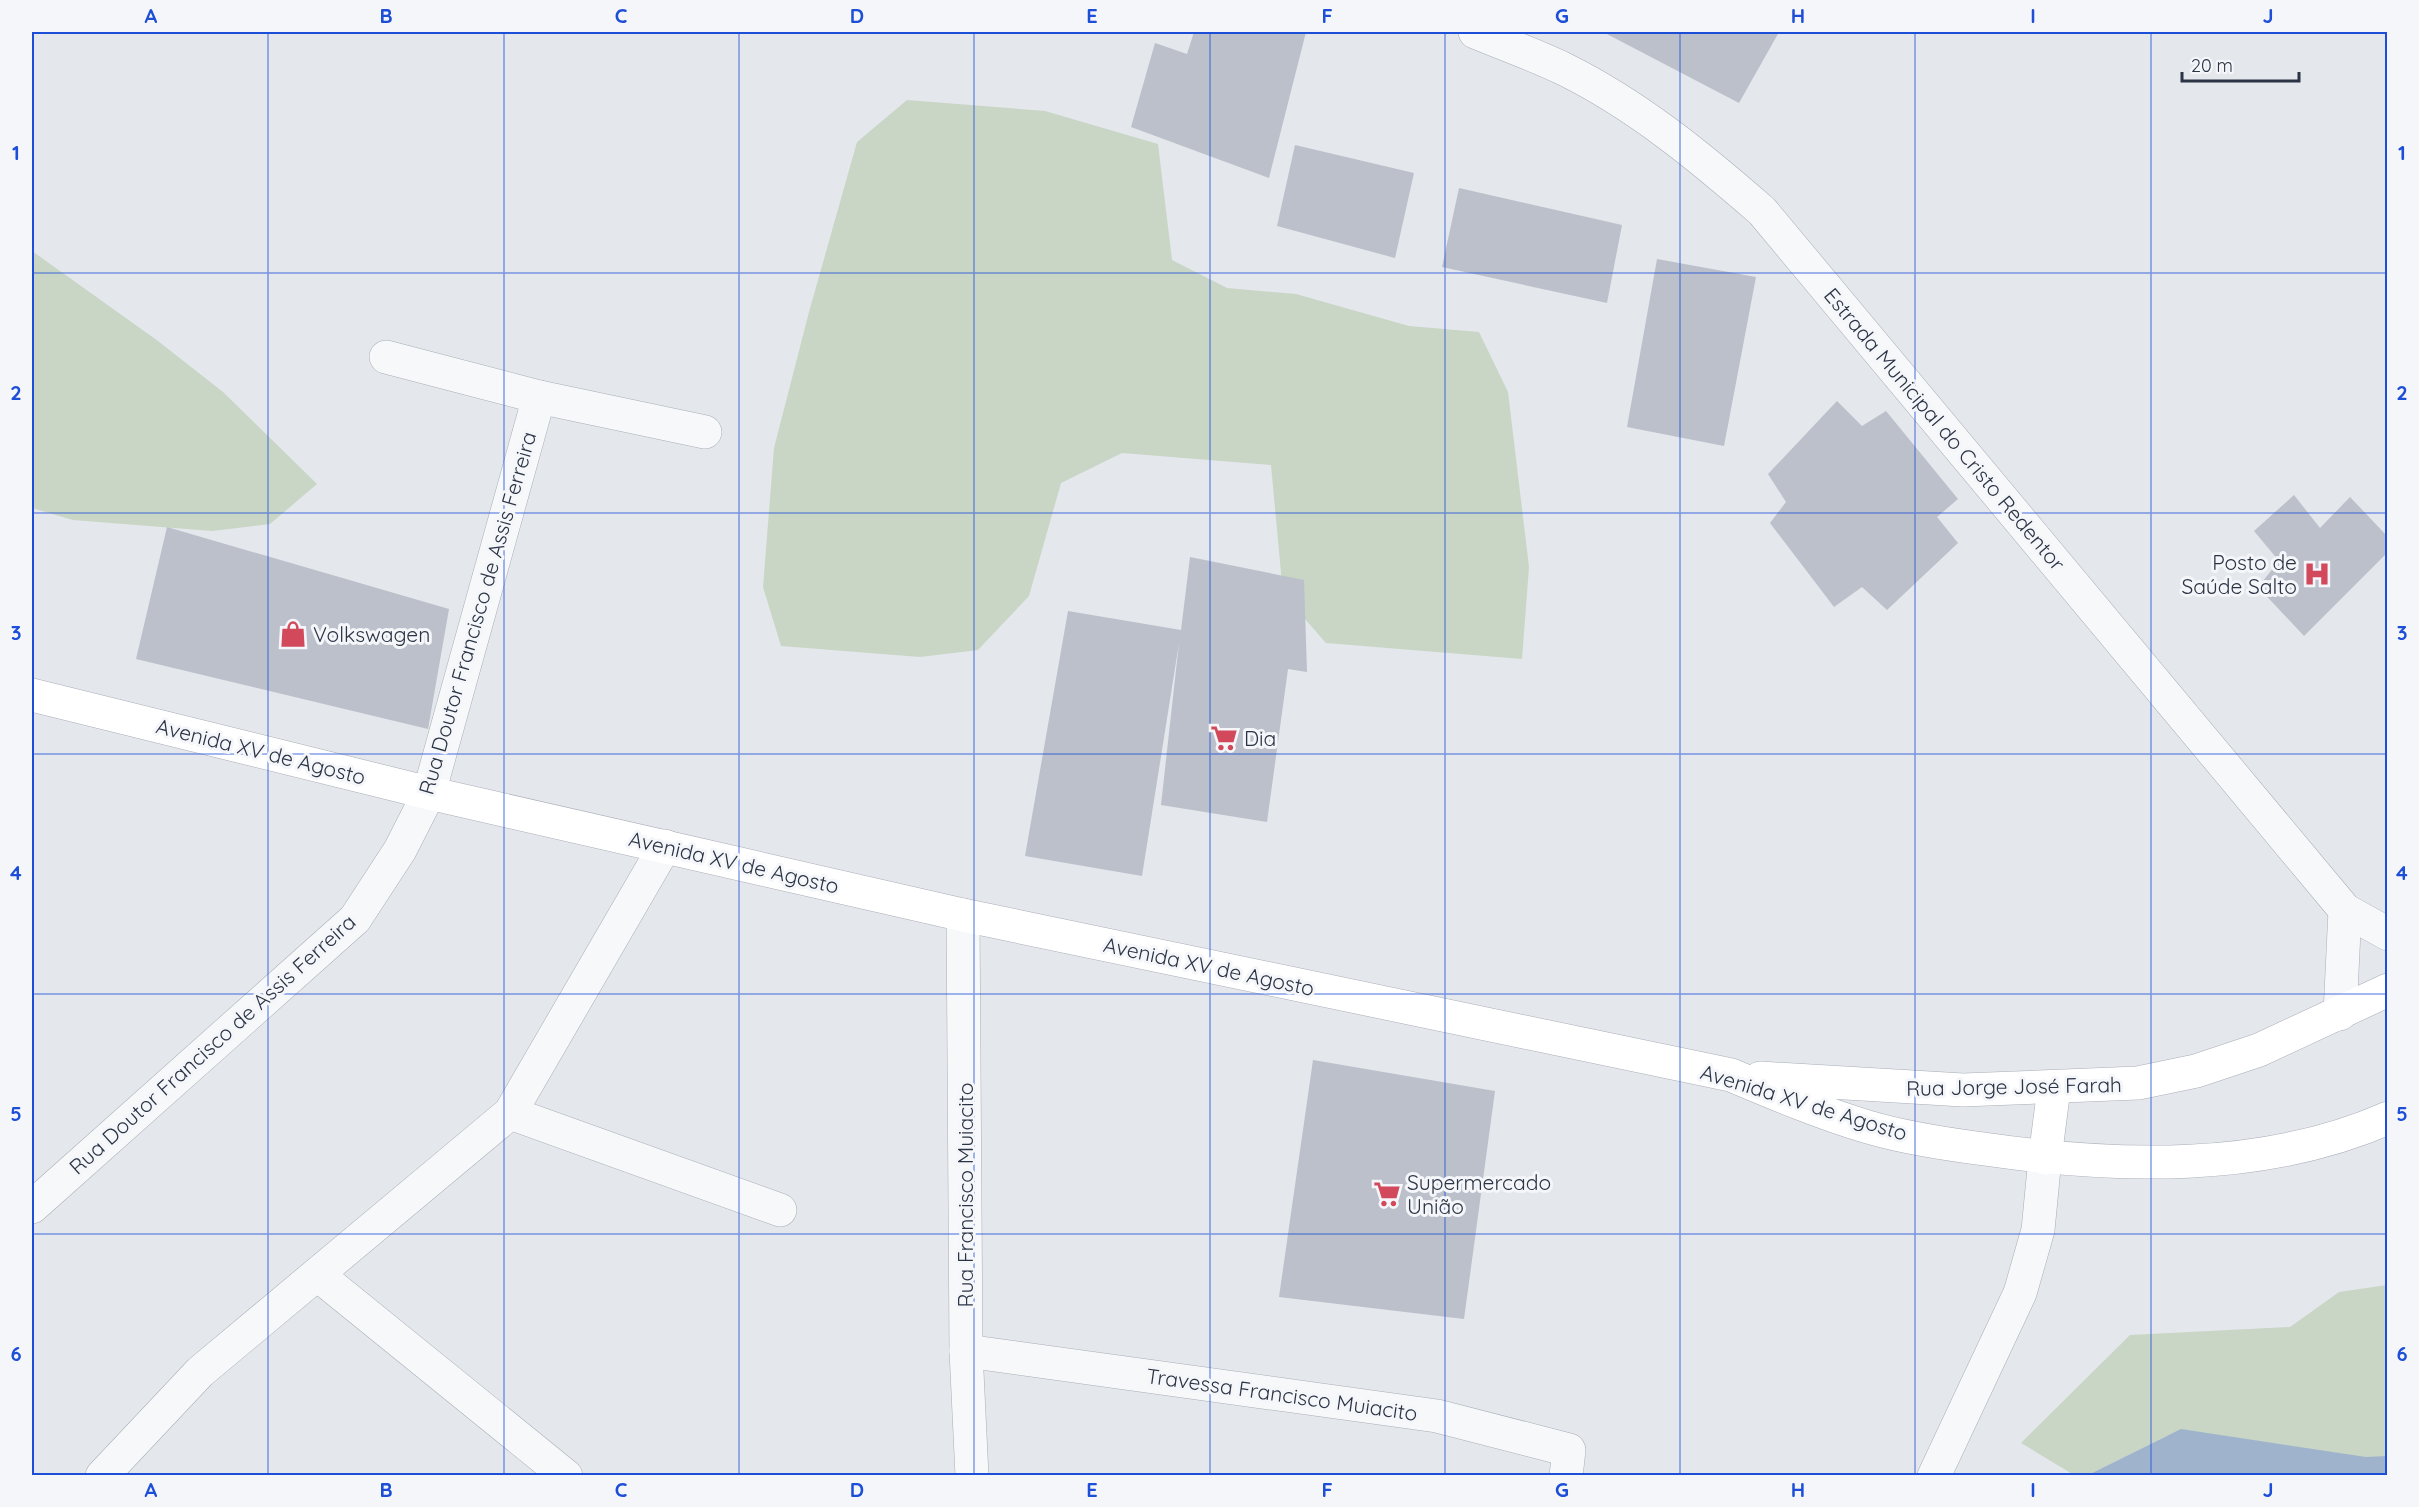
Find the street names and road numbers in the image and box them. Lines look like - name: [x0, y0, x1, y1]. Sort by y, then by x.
- street label: Estrada Municipal do Cristo Redentor: [1819, 282, 2071, 576]
- street label: Rua Doutor Francisco de Assis Ferreira: [413, 429, 541, 797]
- street label: Avenida XV de Agosto: [154, 712, 368, 790]
- street label: Avenida XV de Agosto: [626, 825, 842, 899]
- street label: Rua Doutor Francisco de Assis Ferreira: [63, 908, 361, 1180]
- street label: Avenida XV de Agosto: [1101, 931, 1317, 1001]
- street label: Avenida XV de Agosto: [1697, 1058, 1911, 1146]
- street label: Rua Jorge José Farah: [1906, 1071, 2122, 1101]
- street label: Rua Francisco Muiacito: [952, 1083, 978, 1307]
- street label: Travessa Francisco Muiacito: [1145, 1362, 1419, 1426]

